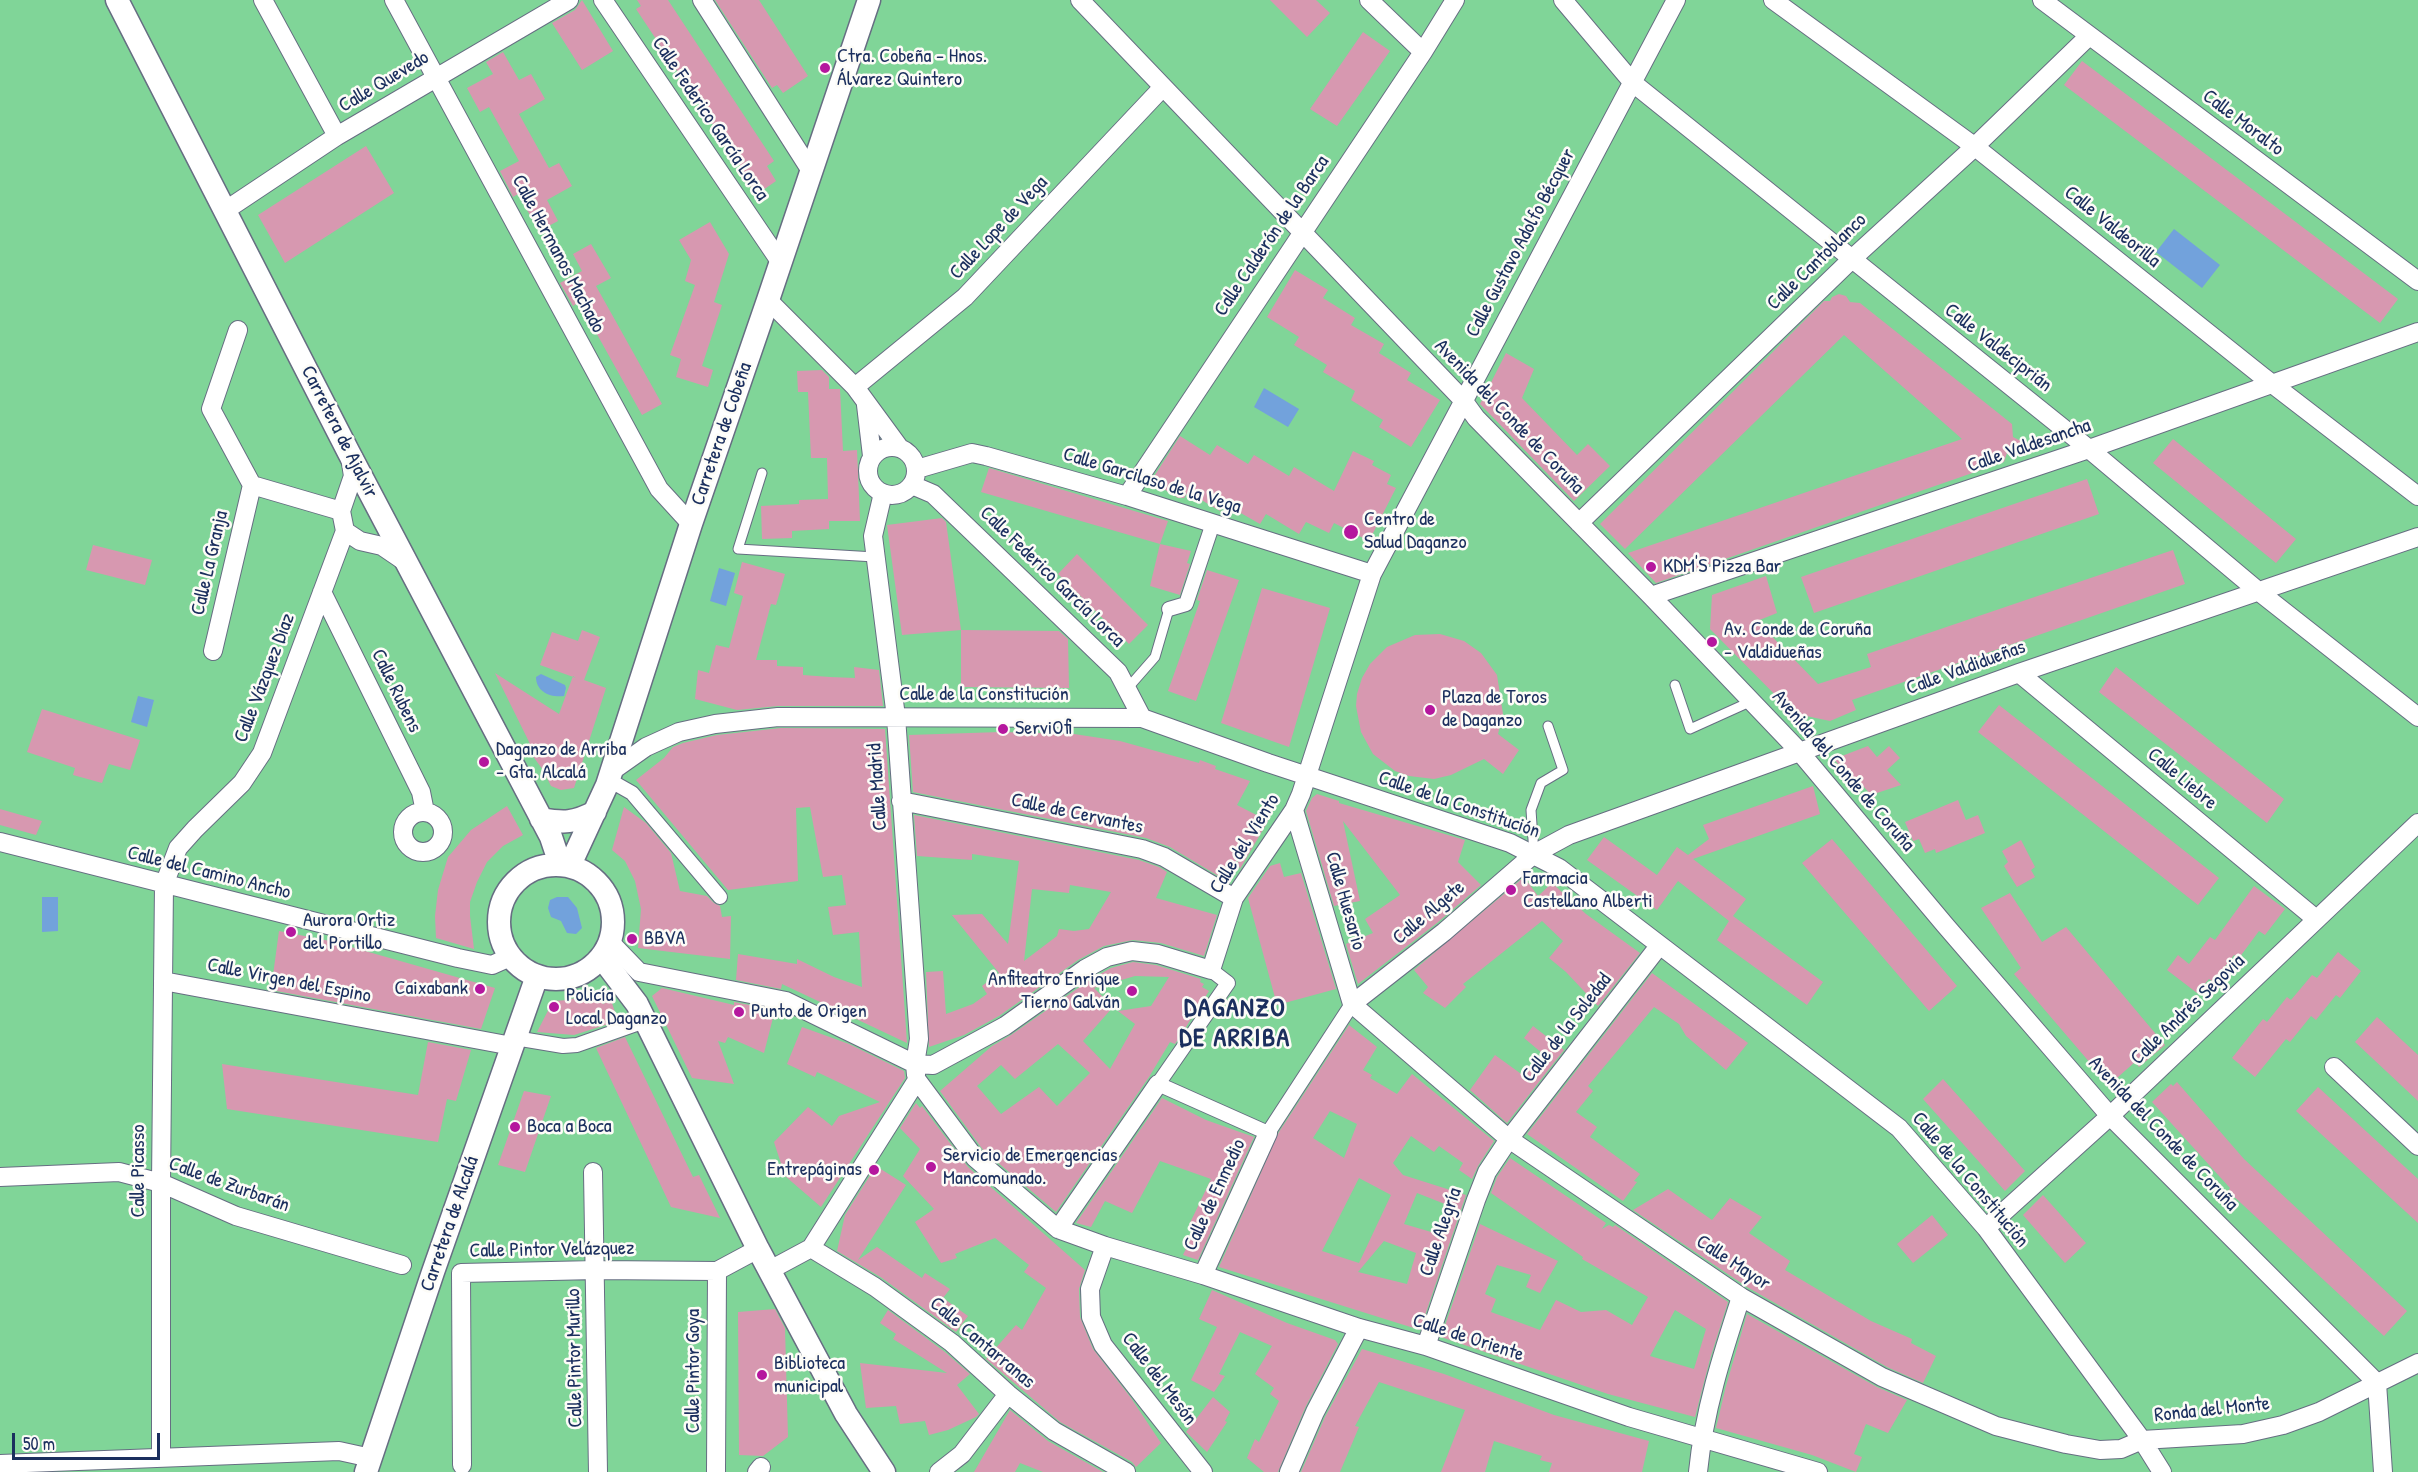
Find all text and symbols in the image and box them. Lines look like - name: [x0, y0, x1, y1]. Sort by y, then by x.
- street label: Calle Federico García Lorca: [646, 33, 774, 205]
- place label: Ctra. Cobeña - Hnos. Álvarez Quintero: [837, 45, 987, 92]
- street label: Calle Quevedo: [335, 46, 433, 118]
- marker: Ctra. Cobeña - Hnos. Álvarez Quintero: [818, 61, 832, 75]
- street label: Calle Moralto: [2198, 85, 2288, 161]
- street label: Calle Gustavo Adolfo Bécquer: [1461, 145, 1581, 341]
- street label: Calle Calderón de la Barca: [1209, 151, 1335, 321]
- street label: Calle Hermanos Machado: [506, 171, 610, 337]
- street label: Calle Lope de Vega: [945, 171, 1053, 285]
- street label: Calle Valdeorilla: [2059, 181, 2165, 273]
- street label: Calle Cantoblanco: [1762, 209, 1872, 315]
- street label: Calle Valdeciprián: [1939, 299, 2057, 397]
- street label: Avenida del Conde de Coruña: [1429, 335, 1589, 499]
- street label: Carretera de Cobeña: [686, 359, 758, 509]
- street label: Carretera de Ajalvir: [295, 362, 383, 502]
- street label: Calle Valdesancha: [1964, 414, 2094, 478]
- street label: Calle Garcilaso de la Vega: [1060, 442, 1244, 520]
- street label: Calle Federico García Lorca: [974, 502, 1130, 652]
- street label: Calle La Granja: [186, 508, 234, 618]
- place label: Centro de Salud Daganzo: [1364, 508, 1466, 555]
- marker: Centro de Salud Daganzo: [1342, 523, 1360, 541]
- place label: KDM'S Pizza Bar: [1663, 555, 1781, 579]
- marker: KDM'S Pizza Bar: [1644, 560, 1658, 574]
- street label: Calle Vázquez Díaz: [229, 610, 301, 746]
- place label: Av. Conde de Coruña - Valdidueñas: [1724, 618, 1871, 665]
- marker: Av. Conde de Coruña - Valdidueñas: [1705, 635, 1719, 649]
- street label: Calle Valdidueñas: [1903, 635, 2029, 701]
- street label: Calle Rubens: [365, 645, 427, 737]
- street label: Calle de la Constitución: [899, 683, 1069, 707]
- place label: Plaza de Toros de Daganzo: [1442, 686, 1547, 733]
- street label: Avenida del Conde de Coruña: [1767, 686, 1919, 856]
- marker: Plaza de Toros de Daganzo: [1423, 703, 1437, 717]
- place label: ServiOfi: [1015, 717, 1071, 741]
- marker: ServiOfi: [996, 722, 1010, 736]
- place label: Daganzo de Arriba - Gta. Alcalá: [496, 738, 626, 785]
- street label: Calle Madrid: [863, 743, 893, 831]
- street label: Calle Liebre: [2142, 743, 2222, 815]
- marker: Daganzo de Arriba - Gta. Alcalá: [477, 755, 491, 769]
- street label: Calle de la Constitución: [1375, 766, 1543, 844]
- street label: Calle de Cervantes: [1009, 788, 1145, 840]
- street label: Calle del Viento: [1205, 790, 1285, 898]
- street label: Calle del Camino Ancho: [125, 841, 293, 905]
- street label: Calle Huesario: [1320, 849, 1370, 953]
- place label: Farmacia Castellano Alberti: [1523, 867, 1653, 914]
- street label: Calle Algete: [1388, 876, 1470, 950]
- marker: Farmacia Castellano Alberti: [1504, 883, 1518, 897]
- place label: Aurora Ortiz del Portillo: [303, 909, 395, 956]
- marker: Aurora Ortiz del Portillo: [284, 925, 298, 939]
- place label: BBVA: [644, 927, 685, 951]
- marker: BBVA: [625, 932, 639, 946]
- street label: Calle Andrés Segovia: [2126, 950, 2250, 1070]
- street label: Calle Virgen del Espino: [205, 953, 373, 1009]
- place label: Anfiteatro Enrique Tierno Galván: [988, 968, 1120, 1015]
- street label: Calle de la Soledad: [1517, 969, 1617, 1087]
- place label: Caixabank: [395, 977, 468, 1001]
- marker: Caixabank: [473, 982, 487, 996]
- place label: Policía Local Daganzo: [566, 984, 667, 1031]
- marker: Anfiteatro Enrique Tierno Galván: [1125, 984, 1139, 998]
- district label: DAGANZO DE ARRIBA: [1179, 993, 1291, 1054]
- marker: Policía Local Daganzo: [547, 1000, 561, 1014]
- place label: Punto de Origen: [751, 1000, 867, 1024]
- marker: Punto de Origen: [732, 1005, 746, 1019]
- street label: Avenida del Conde de Coruña: [2083, 1052, 2243, 1216]
- street label: Calle de la Constitución: [1906, 1107, 2034, 1253]
- place label: Boca a Boca: [527, 1115, 612, 1139]
- marker: Boca a Boca: [508, 1120, 522, 1134]
- street label: Calle Picasso: [127, 1124, 151, 1218]
- street label: Calle de Enmedio: [1179, 1135, 1251, 1255]
- place label: Servicio de Emergencias Mancomunado.: [943, 1144, 1117, 1191]
- street label: Calle de Zurbarán: [165, 1152, 293, 1218]
- street label: Carretera de Alcalá: [416, 1153, 484, 1295]
- place label: Entrepáginas: [767, 1158, 862, 1182]
- marker: Servicio de Emergencias Mancomunado.: [924, 1160, 938, 1174]
- marker: Entrepáginas: [867, 1163, 881, 1177]
- street label: Calle Alegría: [1415, 1185, 1467, 1279]
- street label: Calle Mayor: [1691, 1230, 1775, 1296]
- street label: Calle Pintor Velázquez: [469, 1237, 635, 1263]
- street label: Calle Pintor Murillo: [562, 1288, 588, 1428]
- street label: Calle Cantarranas: [924, 1292, 1040, 1394]
- street label: Calle Pintor Goya: [682, 1309, 706, 1433]
- street label: Calle de Oriente: [1409, 1309, 1527, 1367]
- street label: Calle del Mesón: [1116, 1328, 1202, 1430]
- place label: Biblioteca municipal: [774, 1352, 845, 1399]
- marker: Biblioteca municipal: [755, 1368, 769, 1382]
- street label: Ronda del Monte: [2153, 1392, 2271, 1428]
- scale bar: [15, 1421, 164, 1459]
- text: 50 m: [23, 1431, 55, 1456]

